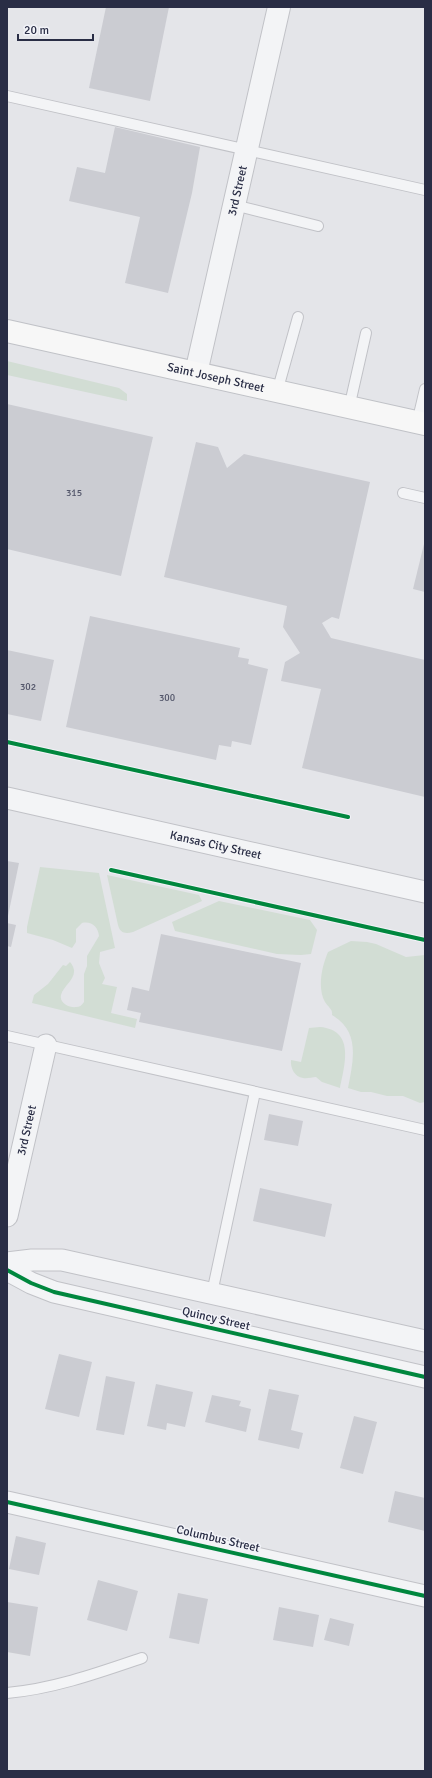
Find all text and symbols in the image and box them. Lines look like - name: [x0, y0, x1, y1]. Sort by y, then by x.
- scale bar: [18, 16, 93, 42]
- text: 20 m: [24, 23, 49, 38]
- street label: 3rd Street: [224, 164, 250, 217]
- street label: Saint Joseph Street: [166, 359, 266, 396]
- house number: 315: [66, 487, 82, 499]
- house number: 302: [20, 681, 36, 693]
- house number: 300: [159, 692, 175, 704]
- street label: Kansas City Street: [169, 827, 263, 863]
- street label: 3rd Street: [14, 1104, 40, 1157]
- street label: Quincy Street: [181, 1304, 251, 1334]
- street label: Columbus Street: [175, 1522, 261, 1556]

